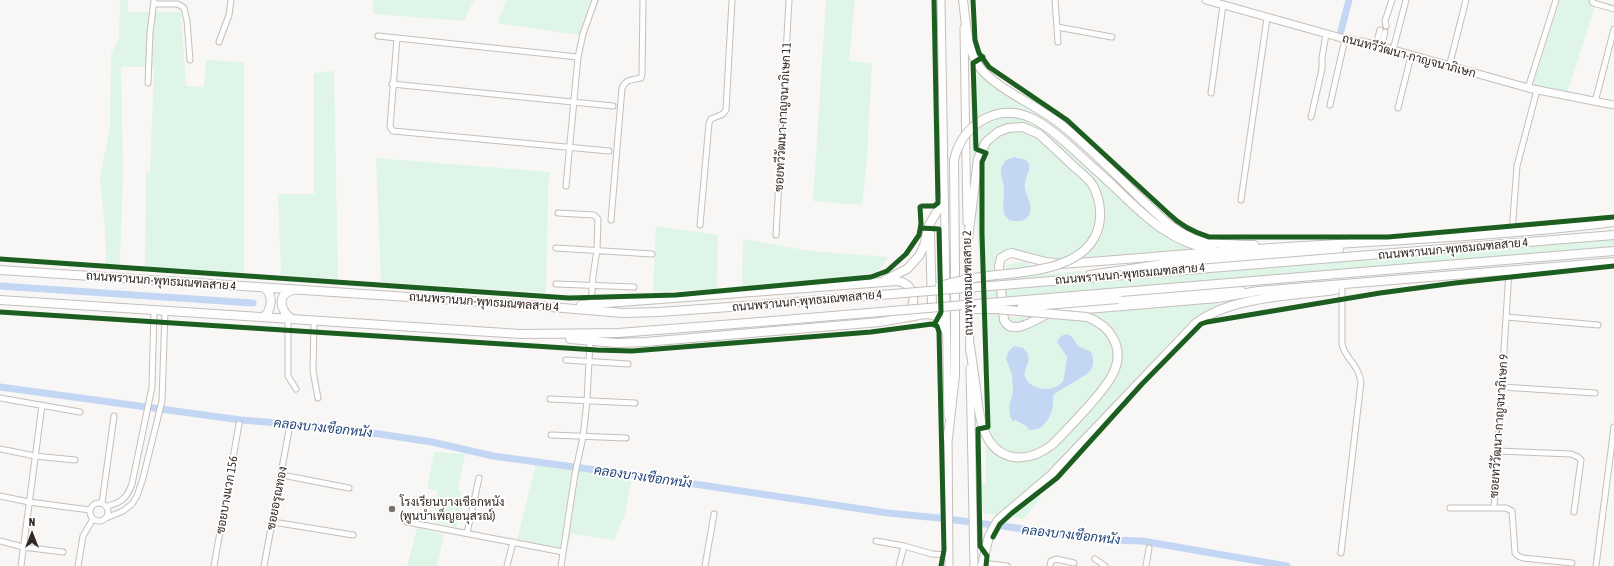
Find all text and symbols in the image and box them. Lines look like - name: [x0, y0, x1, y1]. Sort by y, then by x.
- street label: ถนนทวีวัฒนา-กาญจนาภิเษก: [1341, 31, 1477, 81]
- street label: ซอยทวีวัฒนา-กาญจนาภิเษก 11: [772, 42, 794, 192]
- street label: ถนนพุทธมณฑลสาย 2: [960, 230, 976, 336]
- street label: ถนนพรานนก-พุทธมณฑลสาย 4: [1377, 235, 1529, 263]
- street label: ถนนพรานนก-พุทธมณฑลสาย 4: [1054, 260, 1206, 288]
- street label: ถนนพรานนก-พุทธมณฑลสาย 4: [85, 269, 237, 293]
- street label: ถนนพรานนก-พุทธมณฑลสาย 4: [731, 287, 883, 315]
- street label: ถนนพรานนก-พุทธมณฑลสาย 4: [408, 290, 560, 314]
- street label: ซอยทวีวัฒนา-กาญจนาภิเษก 9: [1487, 354, 1511, 498]
- water label: คลองบางเชือกหนัง: [273, 415, 373, 441]
- street label: ซอยบางแวก 156: [213, 455, 241, 535]
- water label: คลองบางเชือกหนัง: [593, 462, 693, 492]
- street label: ซอยอรุณทอง: [264, 465, 290, 531]
- place label: โรงเรียนบางเชือกหนัง (พูนบำเพ็ญอนุสรณ์): [400, 495, 505, 523]
- marker: โรงเรียนบางเชือกหนัง (พูนบำเพ็ญอนุสรณ์): [387, 504, 397, 514]
- north arrow: [12, 514, 52, 554]
- text: N: [29, 516, 35, 528]
- water label: คลองบางเชือกหนัง: [1021, 522, 1121, 548]

